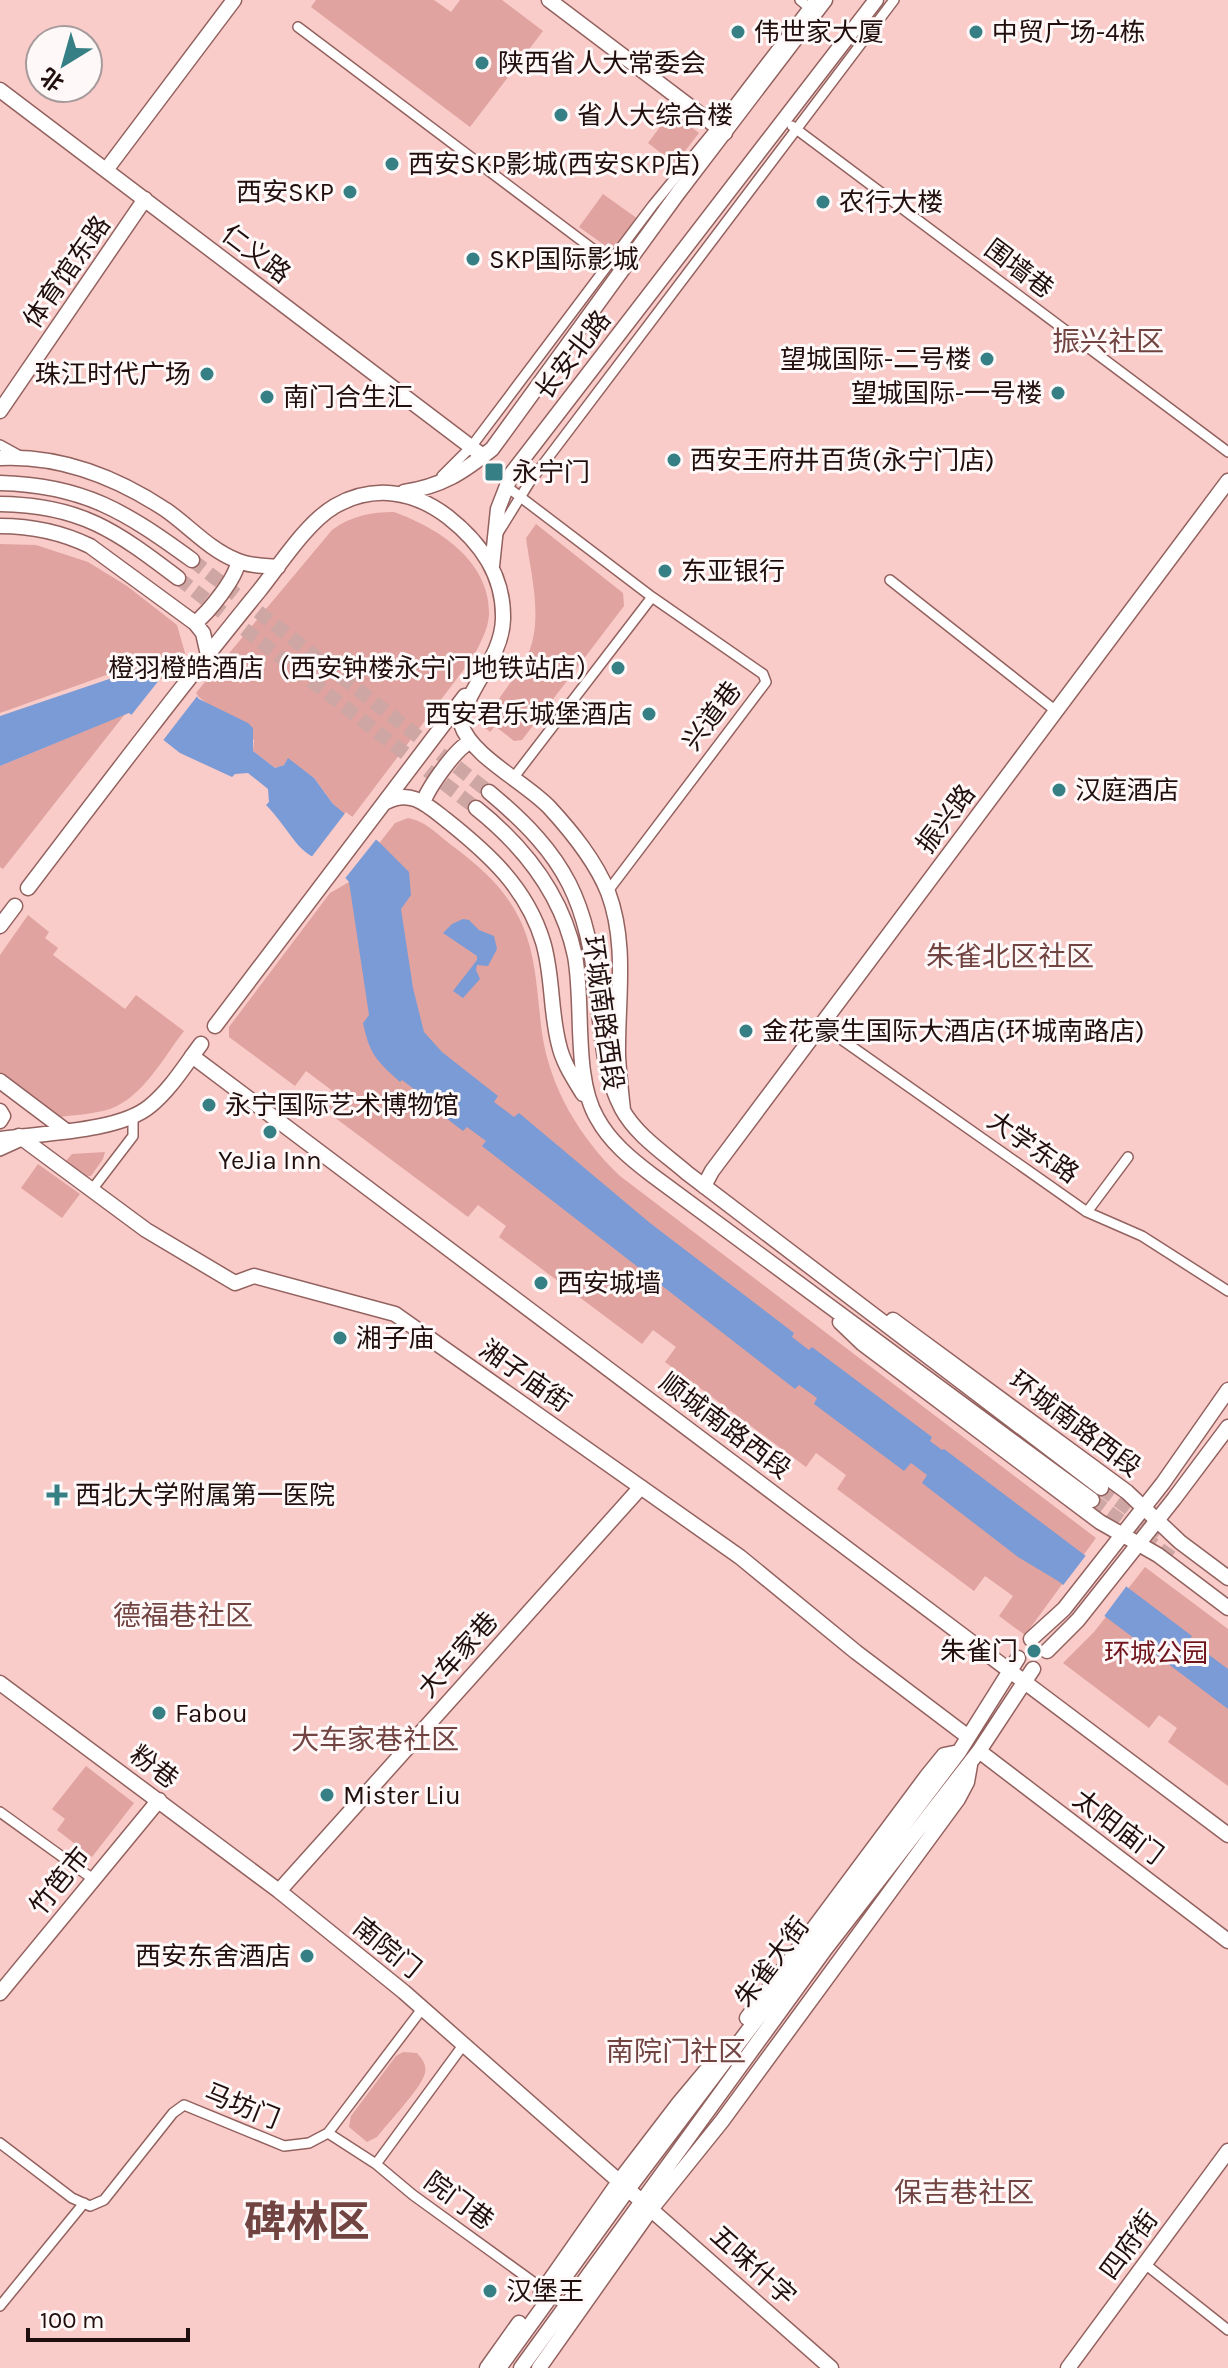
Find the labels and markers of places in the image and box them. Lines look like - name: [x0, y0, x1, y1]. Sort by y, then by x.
- place label: 伟世家大厦: [754, 17, 884, 48]
- place label: 中贸广场-4栋: [992, 17, 1146, 48]
- marker: 伟世家大厦: [729, 23, 747, 41]
- marker: 中贸广场-4栋: [967, 23, 985, 41]
- place label: 陕西省人大常委会: [498, 48, 706, 79]
- marker: 陕西省人大常委会: [473, 54, 491, 72]
- place label: 省人大综合楼: [577, 100, 733, 131]
- marker: 省人大综合楼: [552, 106, 570, 124]
- place label: 西安SKP影城(西安SKP店): [408, 149, 700, 180]
- marker: 西安SKP影城(西安SKP店): [383, 155, 401, 173]
- place label: 西安SKP: [236, 177, 334, 208]
- marker: 西安SKP: [341, 183, 359, 201]
- place label: 农行大楼: [839, 187, 943, 218]
- marker: 农行大楼: [814, 193, 832, 211]
- place label: SKP国际影城: [489, 244, 639, 275]
- marker: SKP国际影城: [464, 250, 482, 268]
- place label: 望城国际-二号楼: [780, 344, 971, 375]
- marker: 望城国际-二号楼: [978, 350, 996, 368]
- place label: 珠江时代广场: [35, 359, 191, 390]
- marker: 珠江时代广场: [198, 365, 216, 383]
- place label: 望城国际-一号楼: [851, 378, 1042, 409]
- place label: 南门合生汇: [283, 382, 413, 413]
- marker: 望城国际-一号楼: [1049, 384, 1067, 402]
- marker: 南门合生汇: [258, 388, 276, 406]
- place label: 西安王府井百货(永宁门店): [690, 445, 995, 476]
- marker: 西安王府井百货(永宁门店): [665, 451, 683, 469]
- place label: 永宁门: [512, 457, 590, 488]
- marker: 永宁门: [483, 461, 505, 483]
- place label: 东亚银行: [681, 556, 785, 587]
- marker: 东亚银行: [656, 562, 674, 580]
- place label: 橙羽橙皓酒店（西安钟楼永宁门地铁站店）: [108, 653, 602, 684]
- marker: 橙羽橙皓酒店（西安钟楼永宁门地铁站店）: [609, 659, 627, 677]
- place label: 西安君乐城堡酒店: [425, 699, 633, 730]
- marker: 西安君乐城堡酒店: [640, 705, 658, 723]
- place label: 汉庭酒店: [1075, 775, 1179, 806]
- marker: 汉庭酒店: [1050, 781, 1068, 799]
- place label: 金花豪生国际大酒店(环城南路店): [762, 1016, 1145, 1047]
- marker: 金花豪生国际大酒店(环城南路店): [737, 1022, 755, 1040]
- place label: 永宁国际艺术博物馆: [225, 1090, 459, 1121]
- marker: 永宁国际艺术博物馆: [200, 1096, 218, 1114]
- marker: YeJia Inn: [261, 1123, 279, 1141]
- place label: YeJia Inn: [218, 1145, 322, 1176]
- place label: 西安城墙: [557, 1268, 661, 1299]
- marker: 西安城墙: [532, 1274, 550, 1292]
- place label: 湘子庙: [356, 1323, 434, 1354]
- marker: 湘子庙: [331, 1329, 349, 1347]
- place label: 西北大学附属第一医院: [75, 1480, 335, 1511]
- marker: 西北大学附属第一医院: [46, 1484, 68, 1506]
- place label: 朱雀门: [940, 1636, 1018, 1667]
- marker: 朱雀门: [1025, 1642, 1043, 1660]
- place label: Fabou: [175, 1698, 248, 1729]
- marker: Fabou: [150, 1704, 168, 1722]
- place label: Mister Liu: [343, 1780, 461, 1811]
- marker: Mister Liu: [318, 1786, 336, 1804]
- place label: 西安东舍酒店: [135, 1941, 291, 1972]
- marker: 西安东舍酒店: [298, 1947, 316, 1965]
- place label: 汉堡王: [506, 2276, 584, 2307]
- marker: 汉堡王: [481, 2282, 499, 2300]

